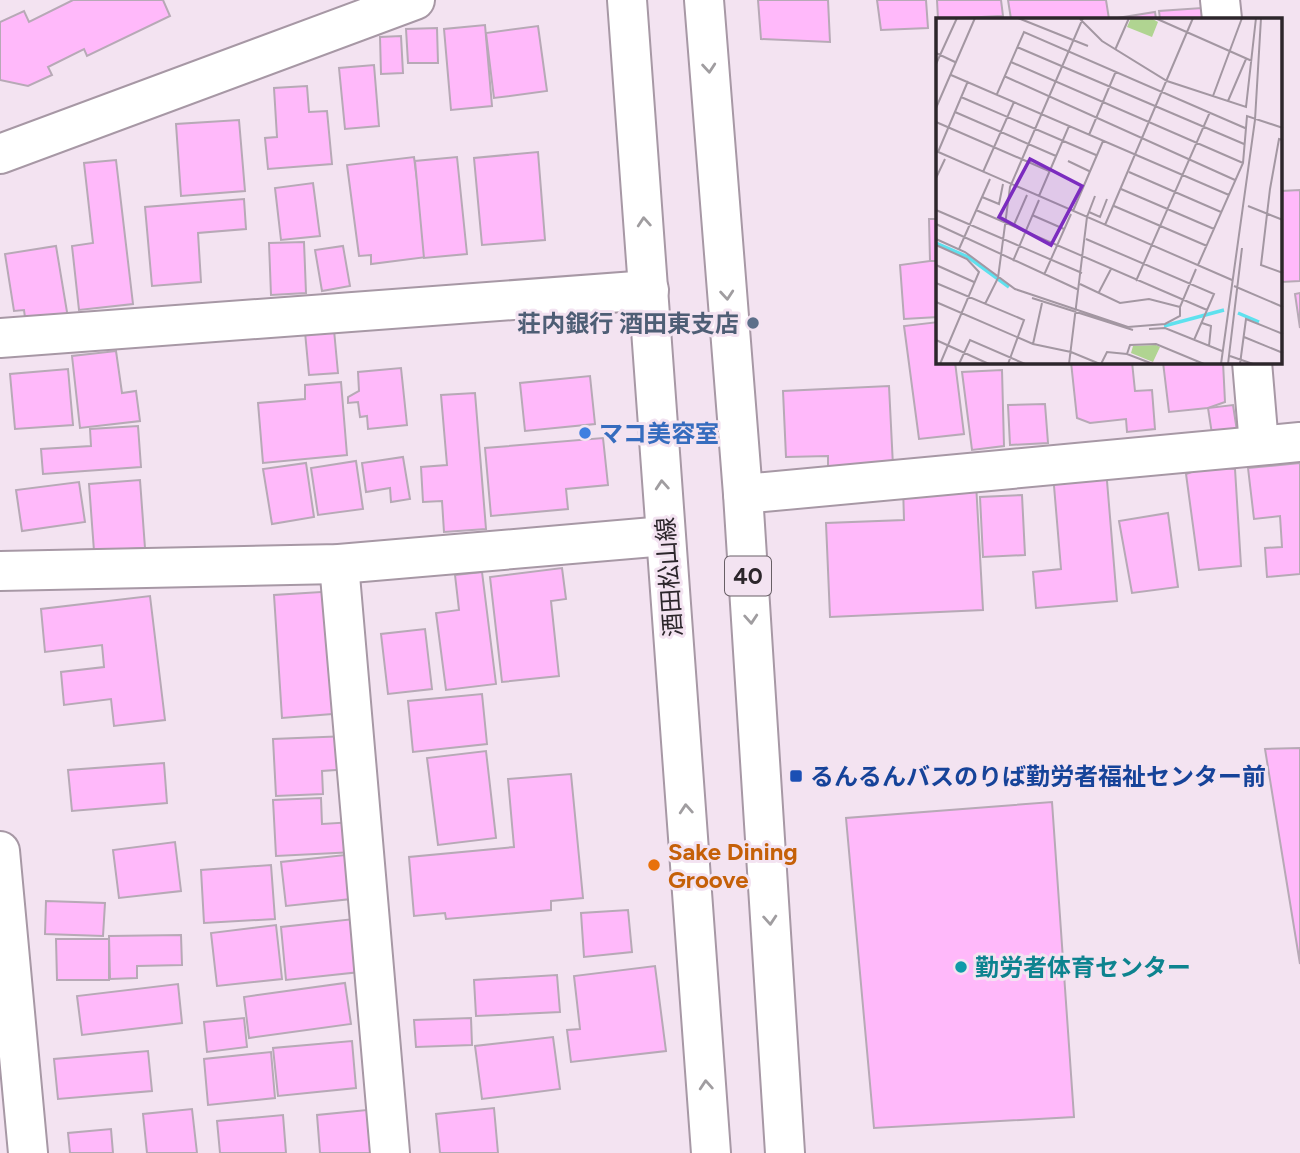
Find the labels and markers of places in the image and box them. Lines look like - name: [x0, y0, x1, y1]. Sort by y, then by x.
- place label: 荘内銀行 酒田東支店: [517, 309, 739, 338]
- marker: 荘内銀行 酒田東支店: [745, 315, 761, 331]
- place label: マコ美容室: [599, 419, 719, 448]
- marker: マコ美容室: [577, 425, 593, 441]
- place label: るんるんバスのりば勤労者福祉センター前: [810, 762, 1266, 791]
- marker: るんるんバスのりば勤労者福祉センター前: [788, 768, 804, 784]
- place label: Sake Dining Groove: [668, 837, 798, 894]
- marker: Sake Dining Groove: [646, 857, 662, 873]
- place label: 勤労者体育センター: [975, 953, 1191, 982]
- marker: 勤労者体育センター: [953, 959, 969, 975]

